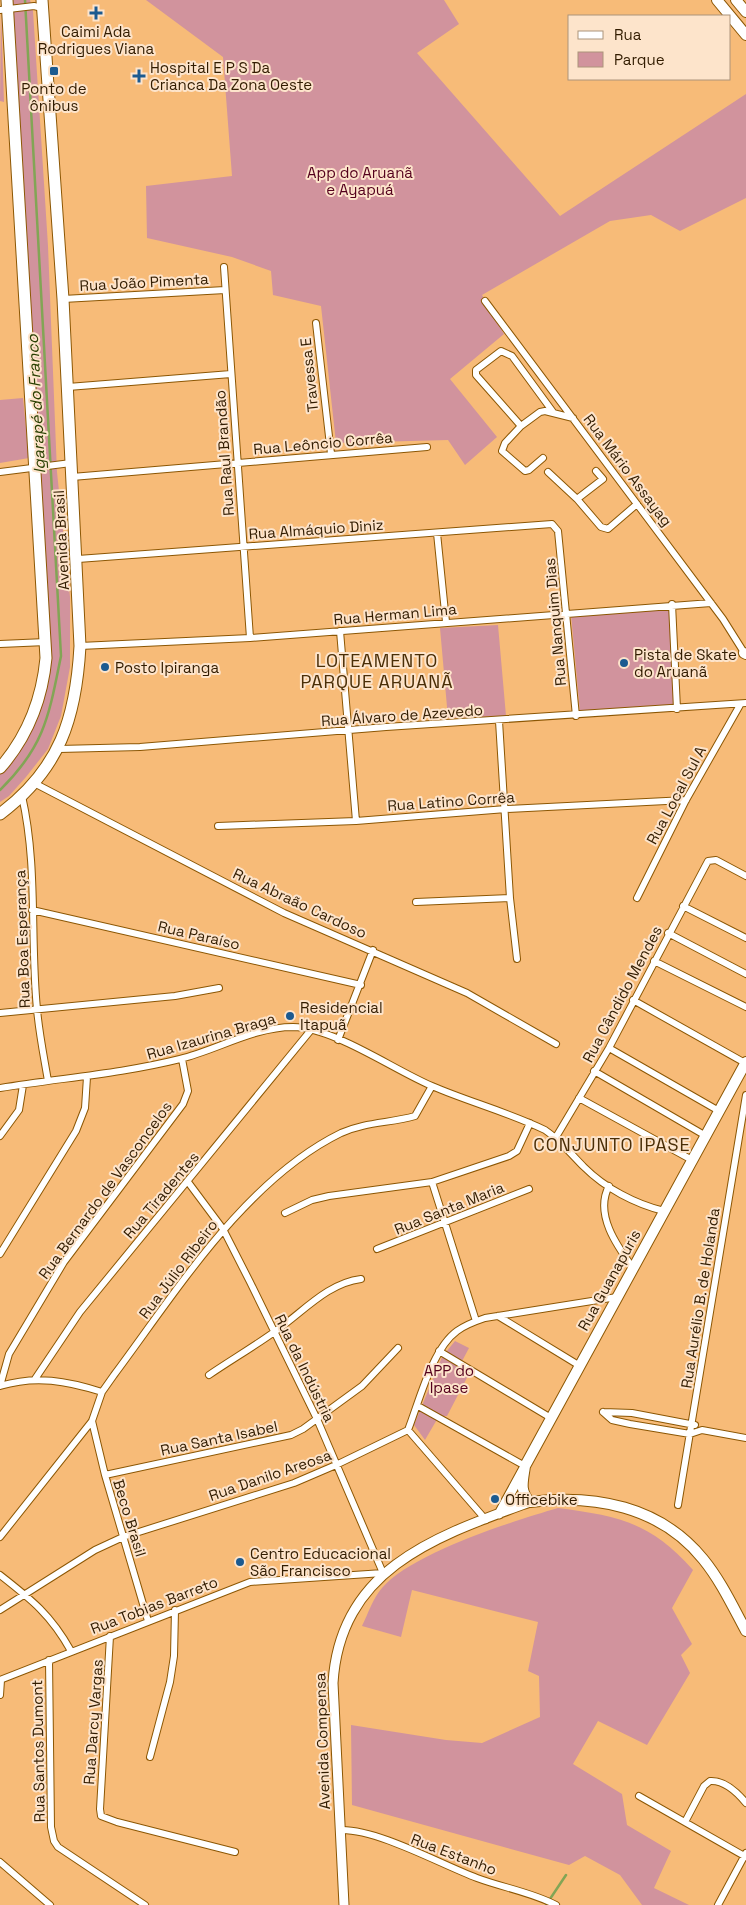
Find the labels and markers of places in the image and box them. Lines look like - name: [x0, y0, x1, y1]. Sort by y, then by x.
- marker: Caimi Ada Rodrigues Viana: [89, 6, 103, 20]
- place label: Caimi Ada Rodrigues Viana: [38, 22, 155, 58]
- place label: Hospital E P S Da Crianca Da Zona Oeste: [150, 58, 312, 94]
- marker: Ponto de ônibus: [48, 65, 60, 77]
- marker: Hospital E P S Da Crianca Da Zona Oeste: [132, 69, 146, 83]
- place label: Ponto de ônibus: [21, 79, 87, 115]
- place label: Pista de Skate do Aruanã: [634, 645, 737, 681]
- marker: Pista de Skate do Aruanã: [618, 657, 630, 669]
- place label: Posto Ipiranga: [115, 658, 219, 677]
- marker: Posto Ipiranga: [99, 661, 111, 673]
- place label: Residencial Itapuã: [300, 998, 383, 1034]
- marker: Residencial Itapuã: [284, 1010, 296, 1022]
- place label: Officebike: [505, 1490, 578, 1509]
- marker: Officebike: [489, 1493, 501, 1505]
- place label: Centro Educacional São Francisco: [250, 1544, 391, 1580]
- marker: Centro Educacional São Francisco: [234, 1556, 246, 1568]

